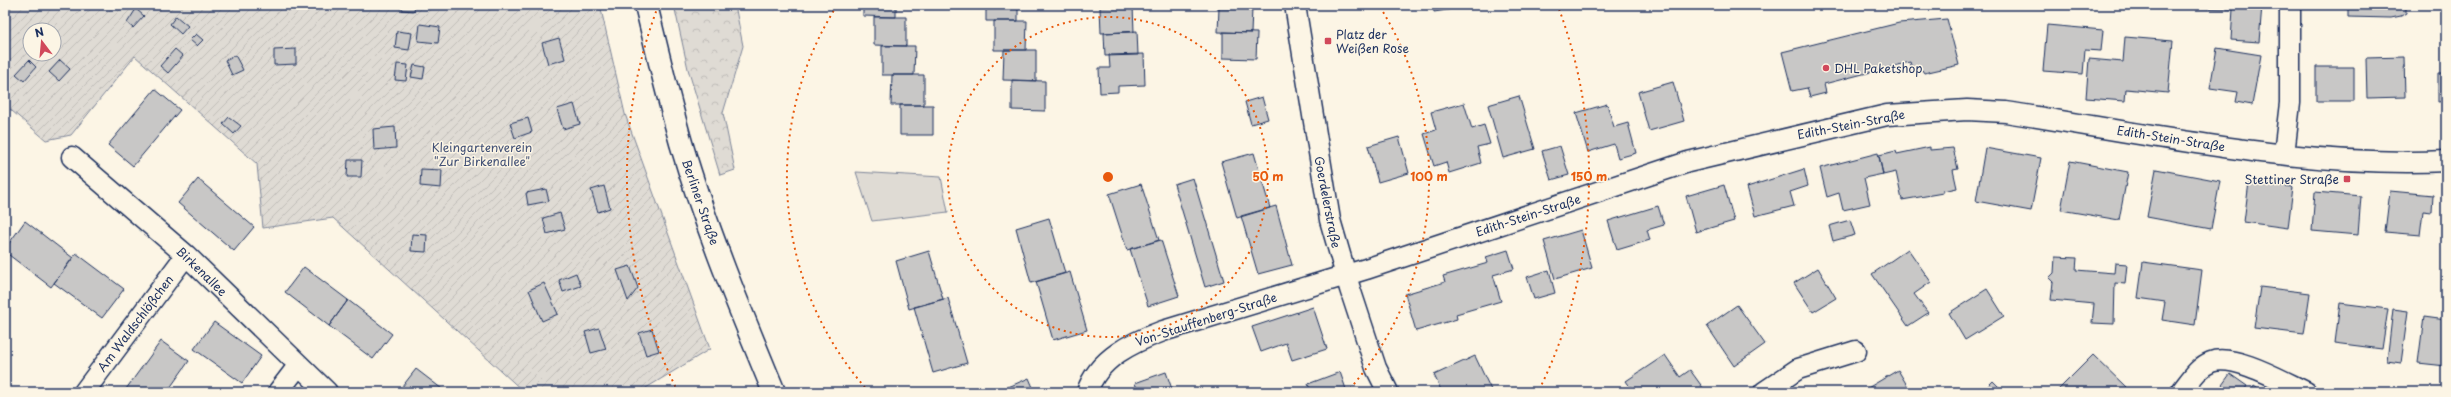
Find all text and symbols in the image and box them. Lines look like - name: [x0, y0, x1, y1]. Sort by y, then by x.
- north arrow: [22, 22, 62, 62]
- text: N: [33, 22, 46, 41]
- place label: Platz der Weißen Rose: [1336, 25, 1409, 57]
- marker: Platz der Weißen Rose: [1323, 36, 1333, 46]
- place label: DHL Paketshop: [1834, 59, 1923, 77]
- marker: DHL Paketshop: [1821, 63, 1831, 73]
- street label: Edith-Stein-Straße: [1796, 105, 1906, 143]
- street label: Edith-Stein-Straße: [2116, 121, 2226, 155]
- park label: Kleingartenverein "Zur Birkenallee": [432, 138, 532, 170]
- street label: Goerdelerstraße: [1310, 154, 1346, 250]
- street label: Berliner Straße: [678, 157, 724, 247]
- text: 50 m: [1252, 167, 1284, 185]
- text: 100 m: [1410, 167, 1448, 185]
- text: 150 m: [1571, 167, 1607, 185]
- centre of rings: [1101, 170, 1115, 184]
- place label: Stettiner Straße: [2244, 170, 2339, 188]
- marker: Stettiner Straße: [2342, 174, 2352, 184]
- street label: Edith-Stein-Straße: [1473, 190, 1583, 240]
- street label: Birkenallee: [173, 242, 232, 300]
- street label: Am Waldschlößchen: [93, 271, 177, 375]
- street label: Von-Stauffenberg-Straße: [1133, 288, 1279, 350]

